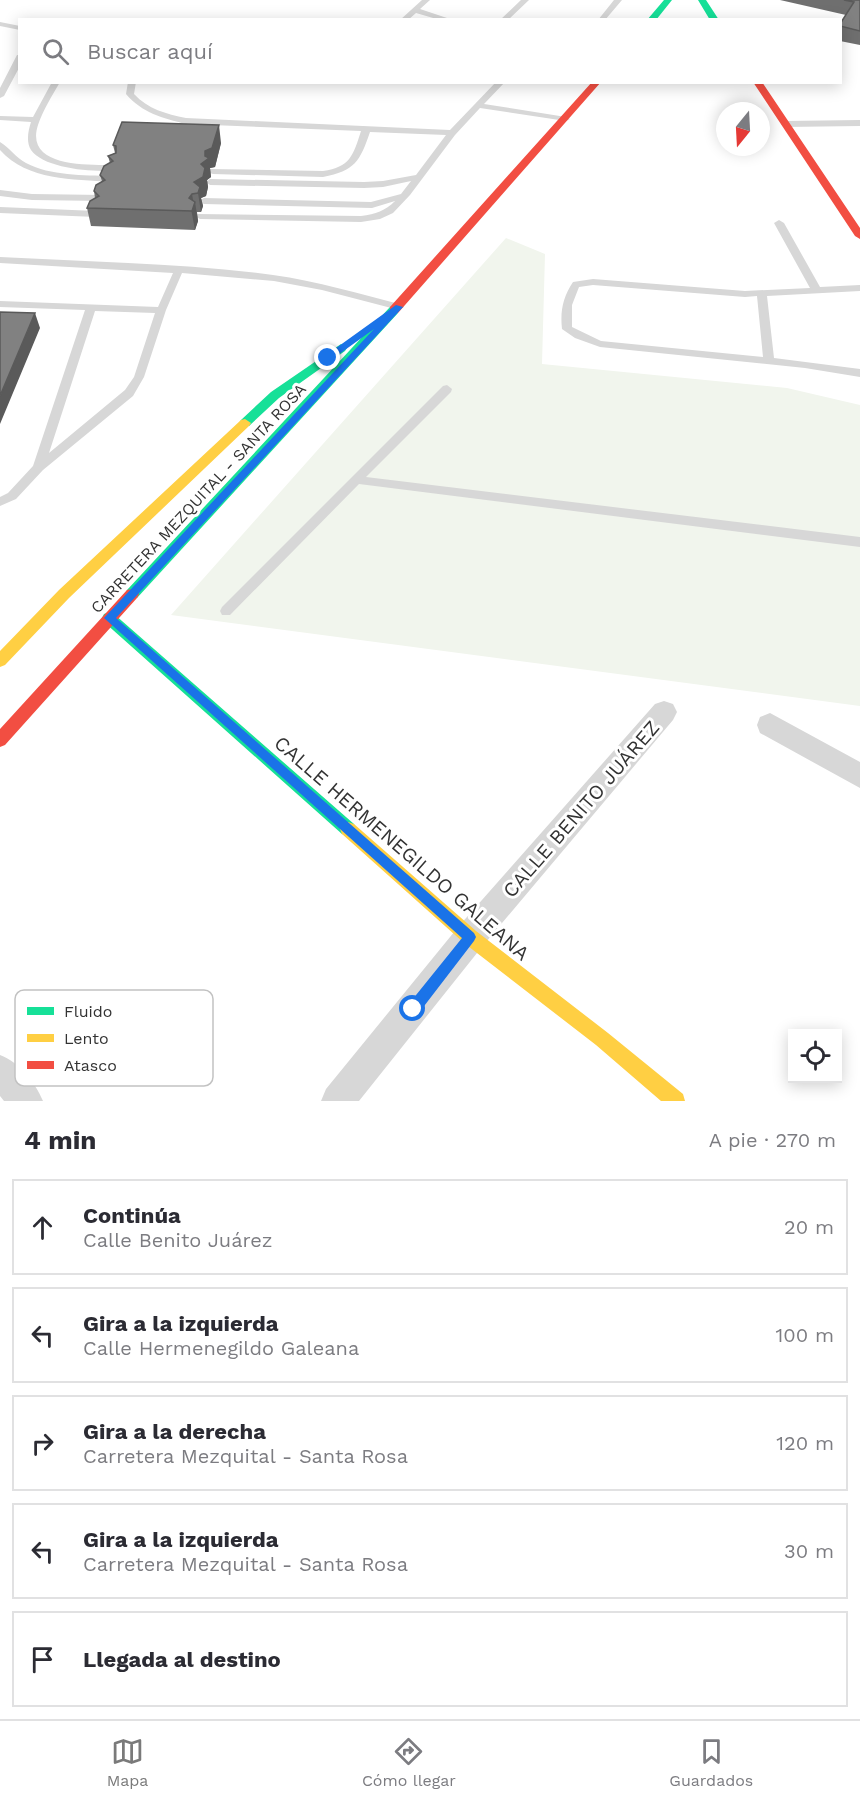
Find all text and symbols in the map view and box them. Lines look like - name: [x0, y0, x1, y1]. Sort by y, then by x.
- search box: [18, 18, 842, 84]
- icon: search: [39, 35, 72, 68]
- text: Buscar aquí: [87, 39, 213, 64]
- north arrow: [716, 102, 770, 156]
- route end: [314, 344, 340, 370]
- street label: CARRETERA MEZQUITAL - SANTA ROSA: [87, 379, 310, 617]
- street label: CALLE BENITO JUÁREZ: [498, 716, 664, 902]
- street label: CALLE HERMENEGILDO GALEANA: [270, 731, 534, 965]
- legend: [15, 990, 213, 1086]
- route start: [399, 995, 425, 1021]
- text: Fluido: [64, 1002, 112, 1021]
- text: Lento: [64, 1029, 109, 1048]
- map controls: [788, 1029, 842, 1083]
- button: locate: [788, 1029, 842, 1083]
- text: Atasco: [64, 1056, 117, 1075]
- text: 4 min: [24, 1125, 96, 1155]
- text: A pie · 270 m: [709, 1128, 836, 1152]
- text: Continúa: [83, 1203, 181, 1228]
- icon: ahead: [26, 1211, 59, 1244]
- text: 20 m: [784, 1215, 834, 1239]
- text: Calle Benito Juárez: [83, 1228, 273, 1252]
- text: Gira a la izquierda: [83, 1311, 279, 1336]
- icon: left: [26, 1319, 59, 1352]
- text: 100 m: [775, 1323, 834, 1347]
- text: Calle Hermenegildo Galeana: [83, 1336, 359, 1360]
- text: Gira a la derecha: [83, 1419, 266, 1444]
- icon: right: [26, 1427, 59, 1460]
- text: 120 m: [776, 1431, 834, 1455]
- text: Carretera Mezquital - Santa Rosa: [83, 1444, 408, 1468]
- text: Gira a la izquierda: [83, 1527, 279, 1552]
- icon: left: [26, 1535, 59, 1568]
- text: 30 m: [784, 1539, 834, 1563]
- text: Carretera Mezquital - Santa Rosa: [83, 1552, 408, 1576]
- icon: arrive: [26, 1643, 59, 1676]
- text: Llegada al destino: [83, 1647, 281, 1672]
- tab: Mapa: [107, 1735, 148, 1790]
- tab: Cómo llegar: [362, 1735, 456, 1790]
- tab: Guardados: [669, 1735, 753, 1790]

